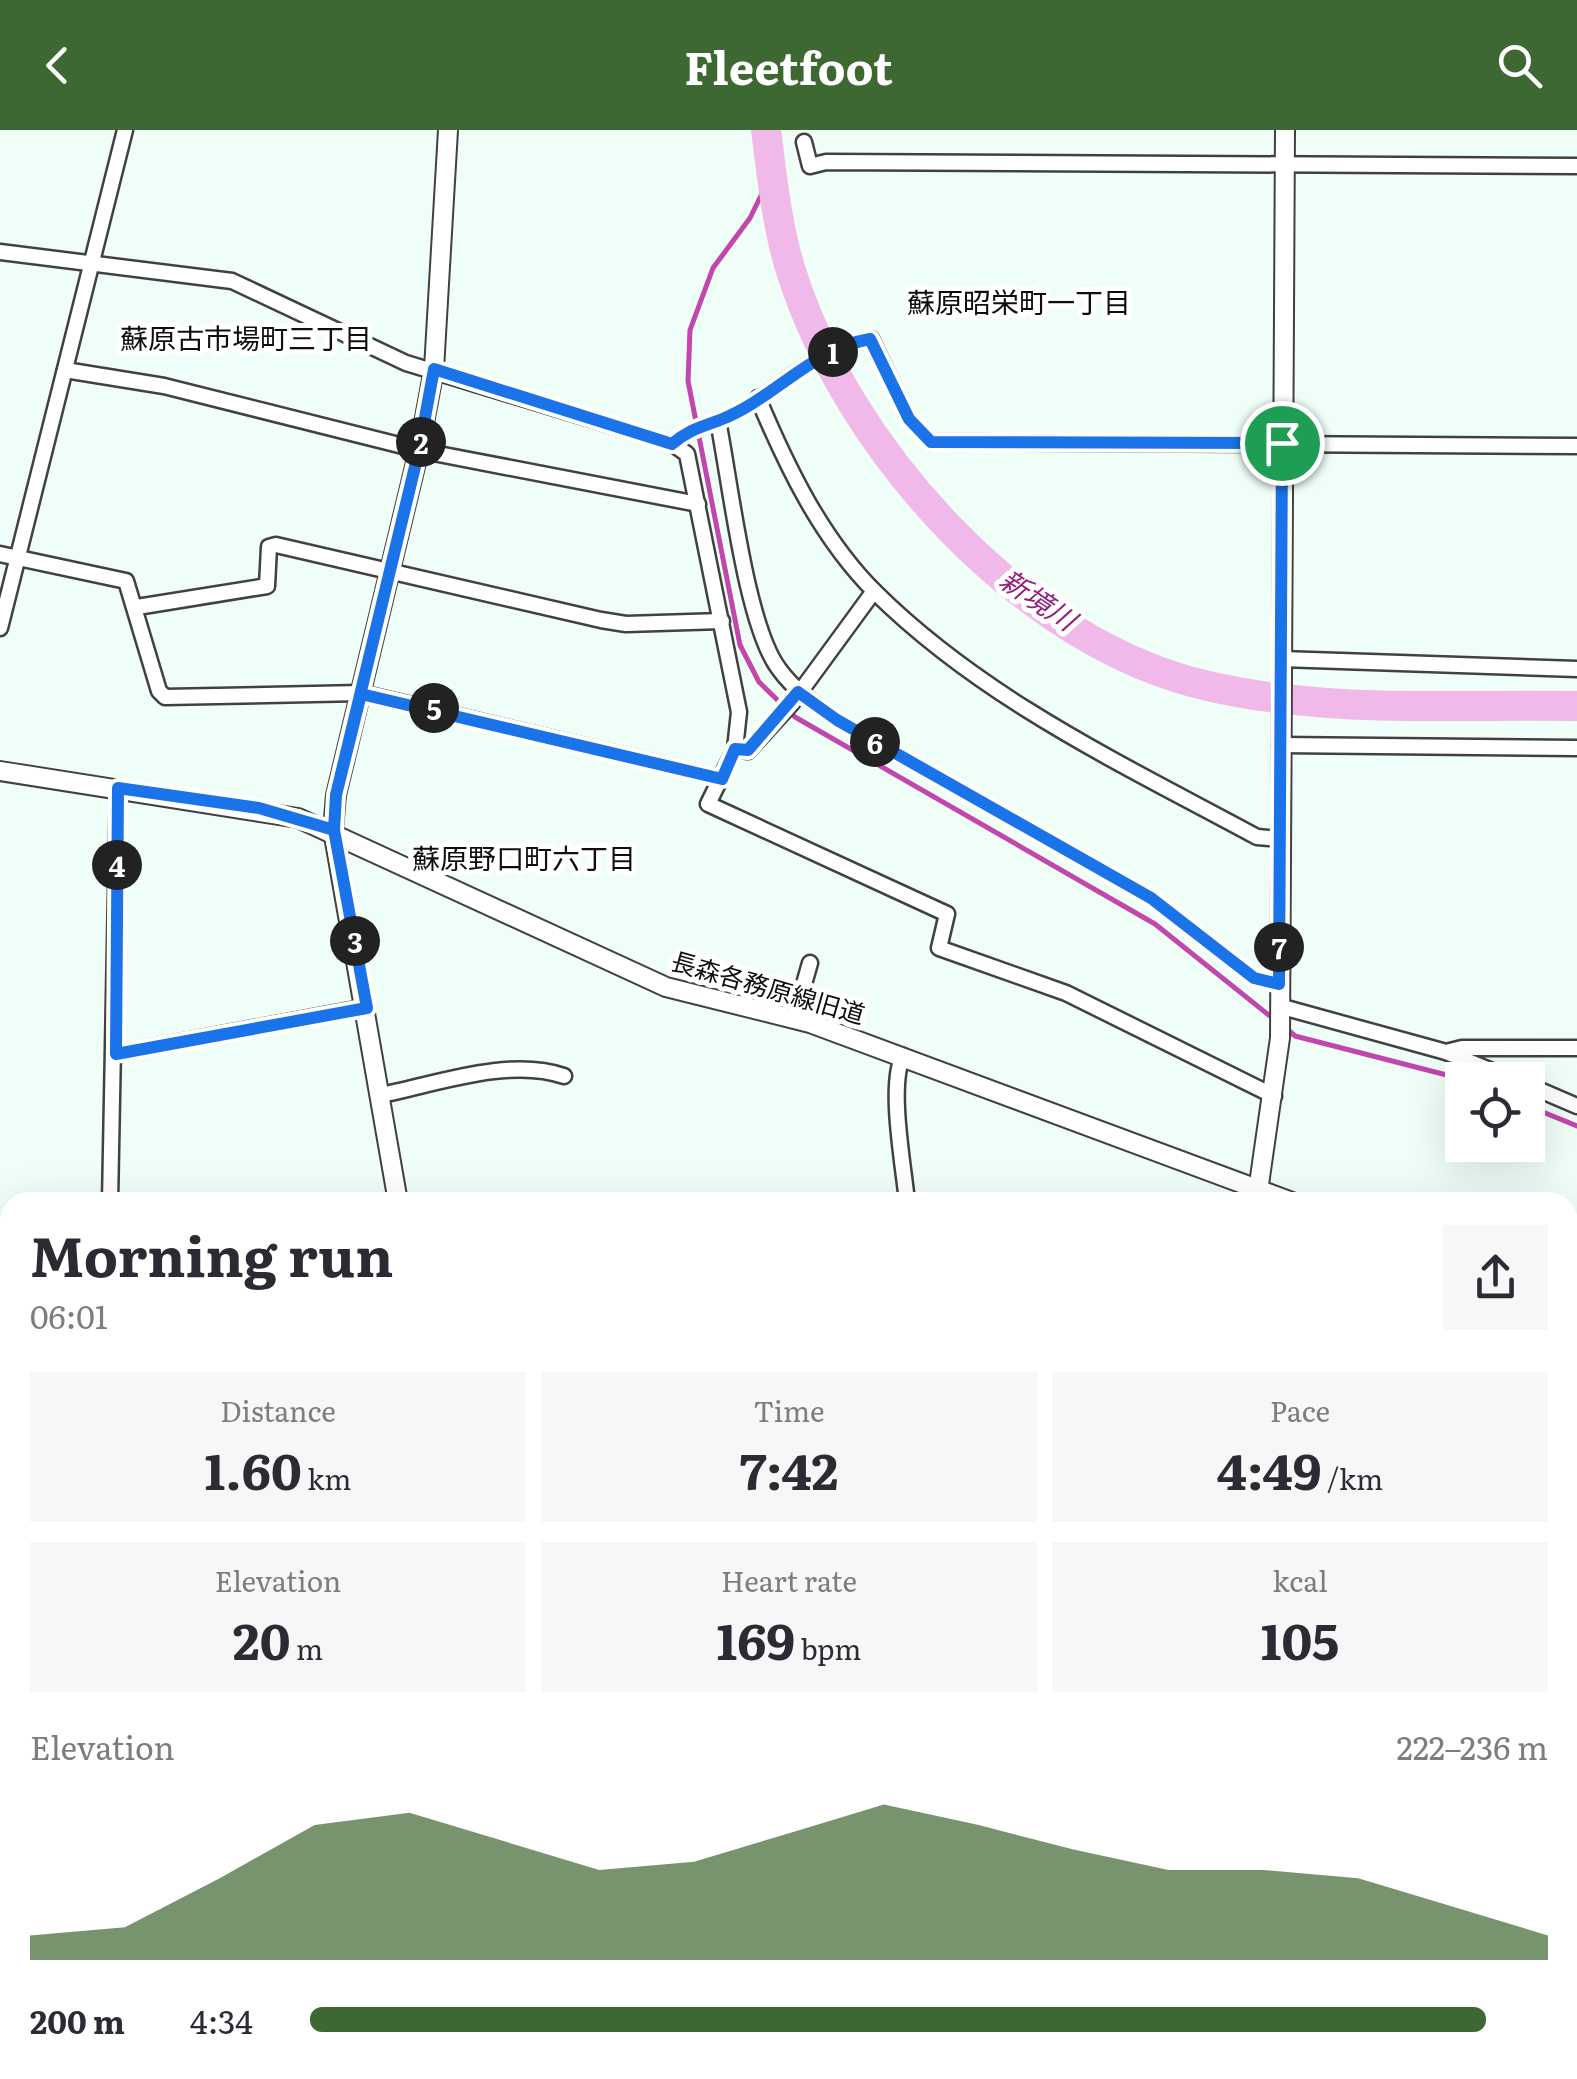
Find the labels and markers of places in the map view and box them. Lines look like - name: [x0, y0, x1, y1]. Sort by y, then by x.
- pin: 1: [808, 327, 858, 377]
- pin: [1240, 401, 1325, 486]
- pin: 2: [396, 417, 446, 467]
- pin: 5: [409, 683, 459, 733]
- pin: 6: [850, 717, 900, 767]
- pin: 4: [92, 840, 142, 890]
- pin: 3: [330, 916, 380, 966]
- pin: 7: [1254, 922, 1304, 972]

